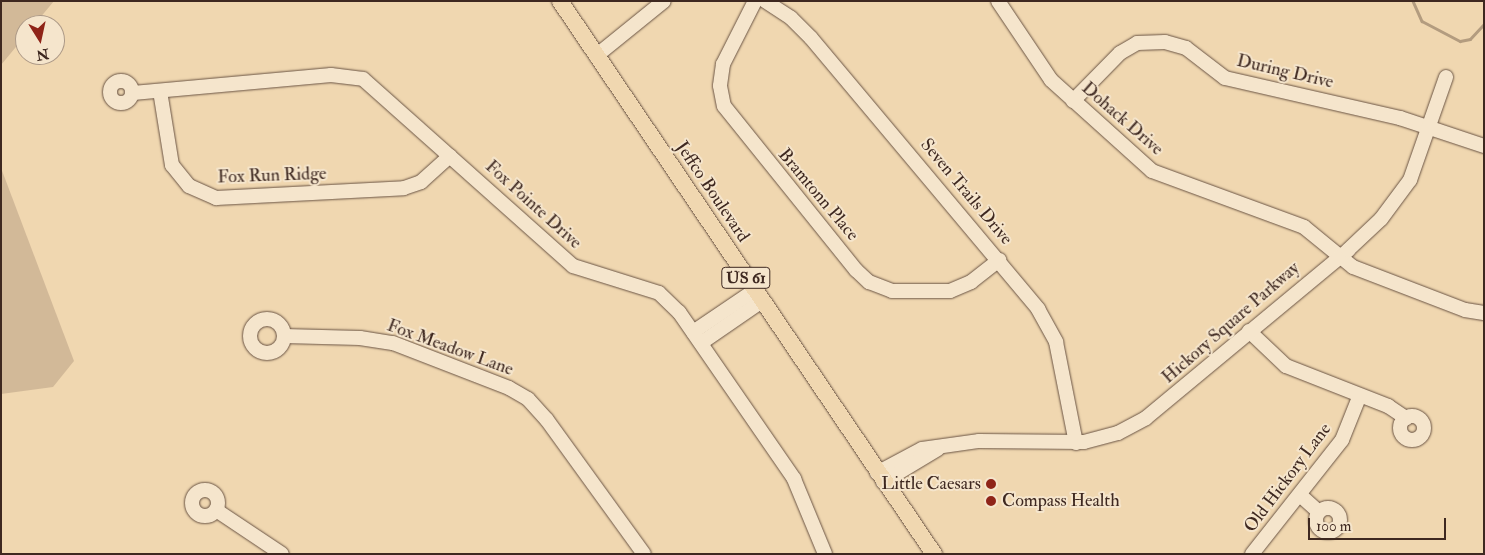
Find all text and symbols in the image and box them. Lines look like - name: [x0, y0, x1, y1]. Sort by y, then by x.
- north arrow: [15, 15, 65, 65]
- text: N: [35, 45, 50, 64]
- street label: During Drive: [1235, 50, 1335, 94]
- street label: Dohack Drive: [1077, 78, 1167, 160]
- street label: Seven Trails Drive: [915, 135, 1017, 249]
- street label: Jeffco Boulevard: [670, 138, 754, 246]
- street label: Bramtonn Place: [773, 144, 863, 246]
- street label: Fox Pointe Drive: [480, 156, 586, 254]
- street label: Fox Run Ridge: [217, 163, 327, 189]
- street label: Hickory Square Parkway: [1158, 257, 1304, 389]
- road number: US 61: [721, 264, 771, 292]
- street label: Fox Meadow Lane: [384, 315, 516, 381]
- street label: Old Hickory Lane: [1240, 419, 1336, 537]
- place label: Little Caesars: [881, 473, 981, 495]
- marker: Little Caesars: [985, 478, 997, 490]
- place label: Compass Health: [1002, 490, 1120, 512]
- marker: Compass Health: [984, 494, 998, 508]
- scale bar: [1310, 508, 1448, 540]
- text: 100 m: [1316, 517, 1351, 536]

